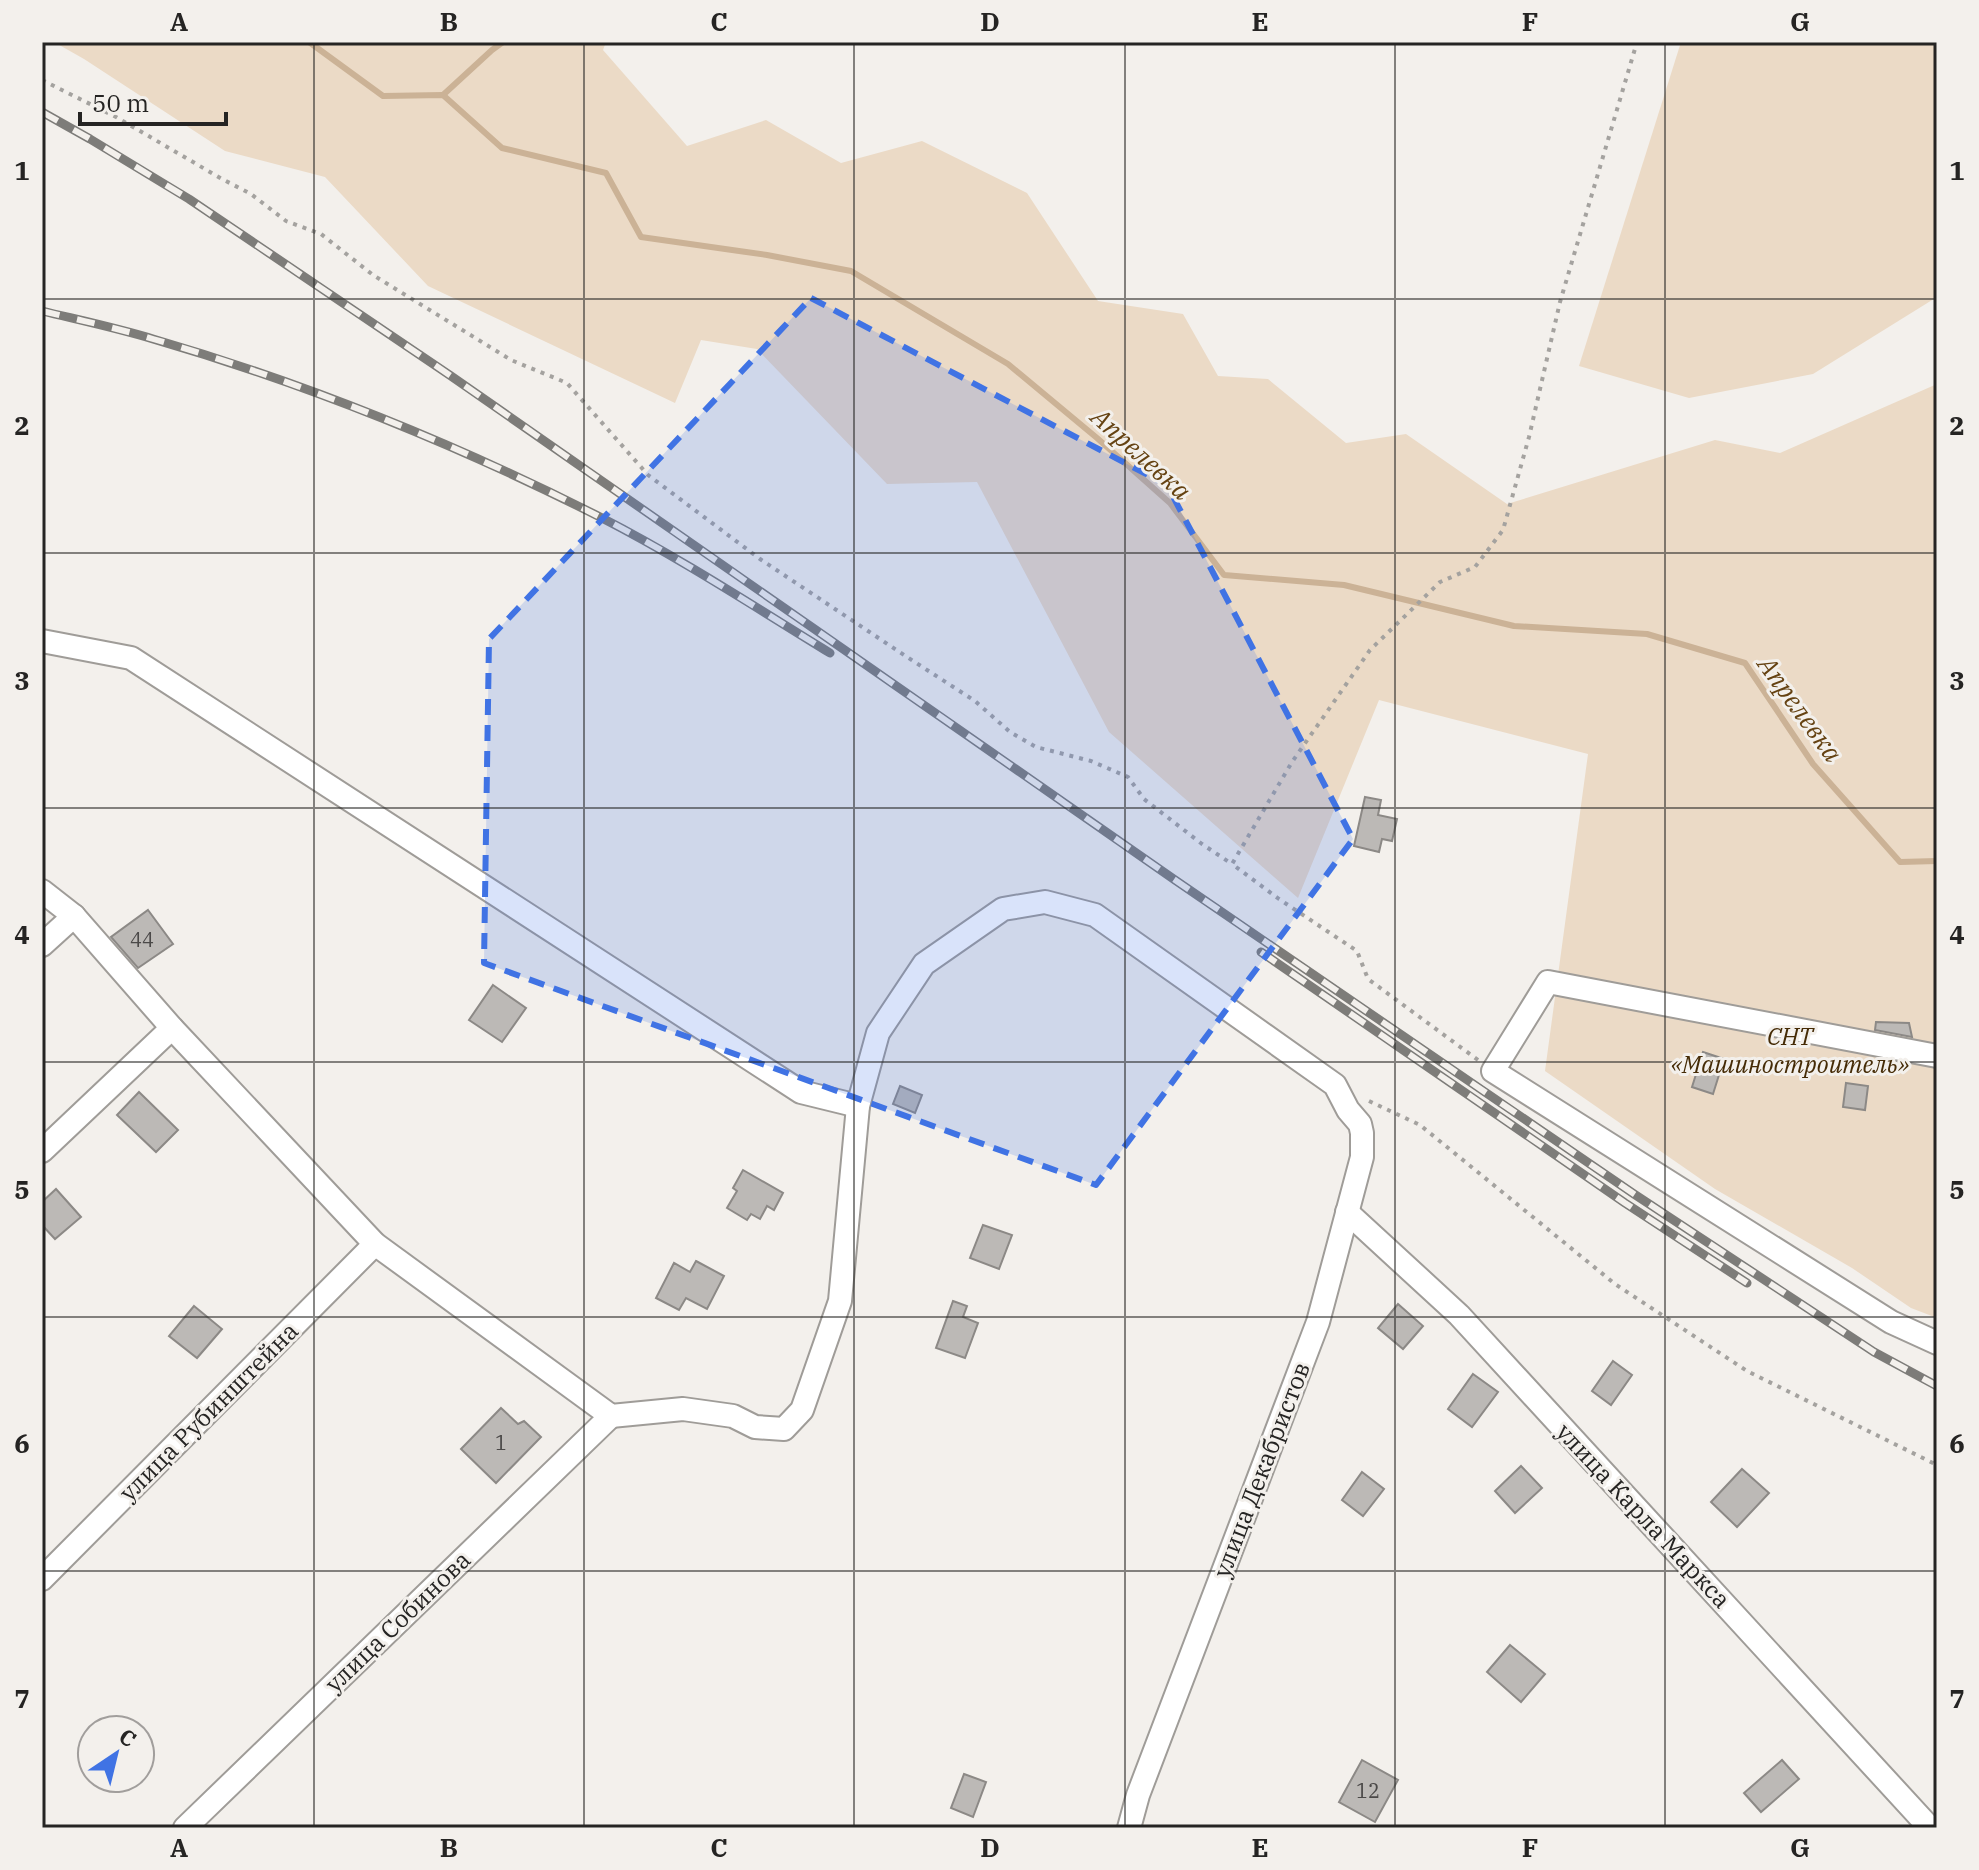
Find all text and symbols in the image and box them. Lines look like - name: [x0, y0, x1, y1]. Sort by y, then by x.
- text: A: [170, 4, 188, 38]
- text: B: [440, 4, 458, 38]
- text: C: [710, 4, 728, 38]
- text: D: [980, 4, 1000, 38]
- text: E: [1251, 4, 1269, 38]
- text: F: [1522, 4, 1538, 38]
- text: G: [1790, 4, 1810, 38]
- scale bar: [80, 76, 226, 126]
- text: 50 m: [92, 87, 149, 119]
- text: 1: [14, 153, 30, 187]
- text: 1: [1949, 153, 1965, 187]
- water label: Апрелевка: [1083, 398, 1199, 507]
- text: 2: [14, 408, 30, 442]
- text: 2: [1949, 408, 1965, 442]
- water label: Апрелевка: [1750, 647, 1851, 768]
- text: 3: [14, 663, 30, 697]
- text: 3: [1949, 663, 1965, 697]
- text: 4: [14, 917, 30, 951]
- text: 4: [1949, 917, 1965, 951]
- house number: 44: [130, 926, 154, 953]
- park label: СНТ «Машиностроитель»: [1670, 1020, 1910, 1080]
- text: 5: [14, 1172, 30, 1206]
- text: 5: [1949, 1172, 1965, 1206]
- street label: улица Рубинштейна: [112, 1315, 305, 1508]
- street label: улица Декабристов: [1205, 1357, 1317, 1582]
- street label: улица Карла Маркса: [1550, 1416, 1738, 1615]
- text: 6: [14, 1426, 30, 1460]
- text: 6: [1949, 1426, 1965, 1460]
- house number: 1: [495, 1429, 507, 1456]
- street label: улица Собинова: [318, 1544, 477, 1699]
- text: 7: [14, 1681, 30, 1715]
- text: 7: [1949, 1681, 1965, 1715]
- north arrow: [76, 1714, 156, 1794]
- text: С: [113, 1721, 142, 1753]
- house number: 12: [1356, 1777, 1380, 1804]
- text: A: [170, 1830, 188, 1864]
- text: B: [440, 1830, 458, 1864]
- text: C: [710, 1830, 728, 1864]
- text: D: [980, 1830, 1000, 1864]
- text: E: [1251, 1830, 1269, 1864]
- text: F: [1522, 1830, 1538, 1864]
- text: G: [1790, 1830, 1810, 1864]

